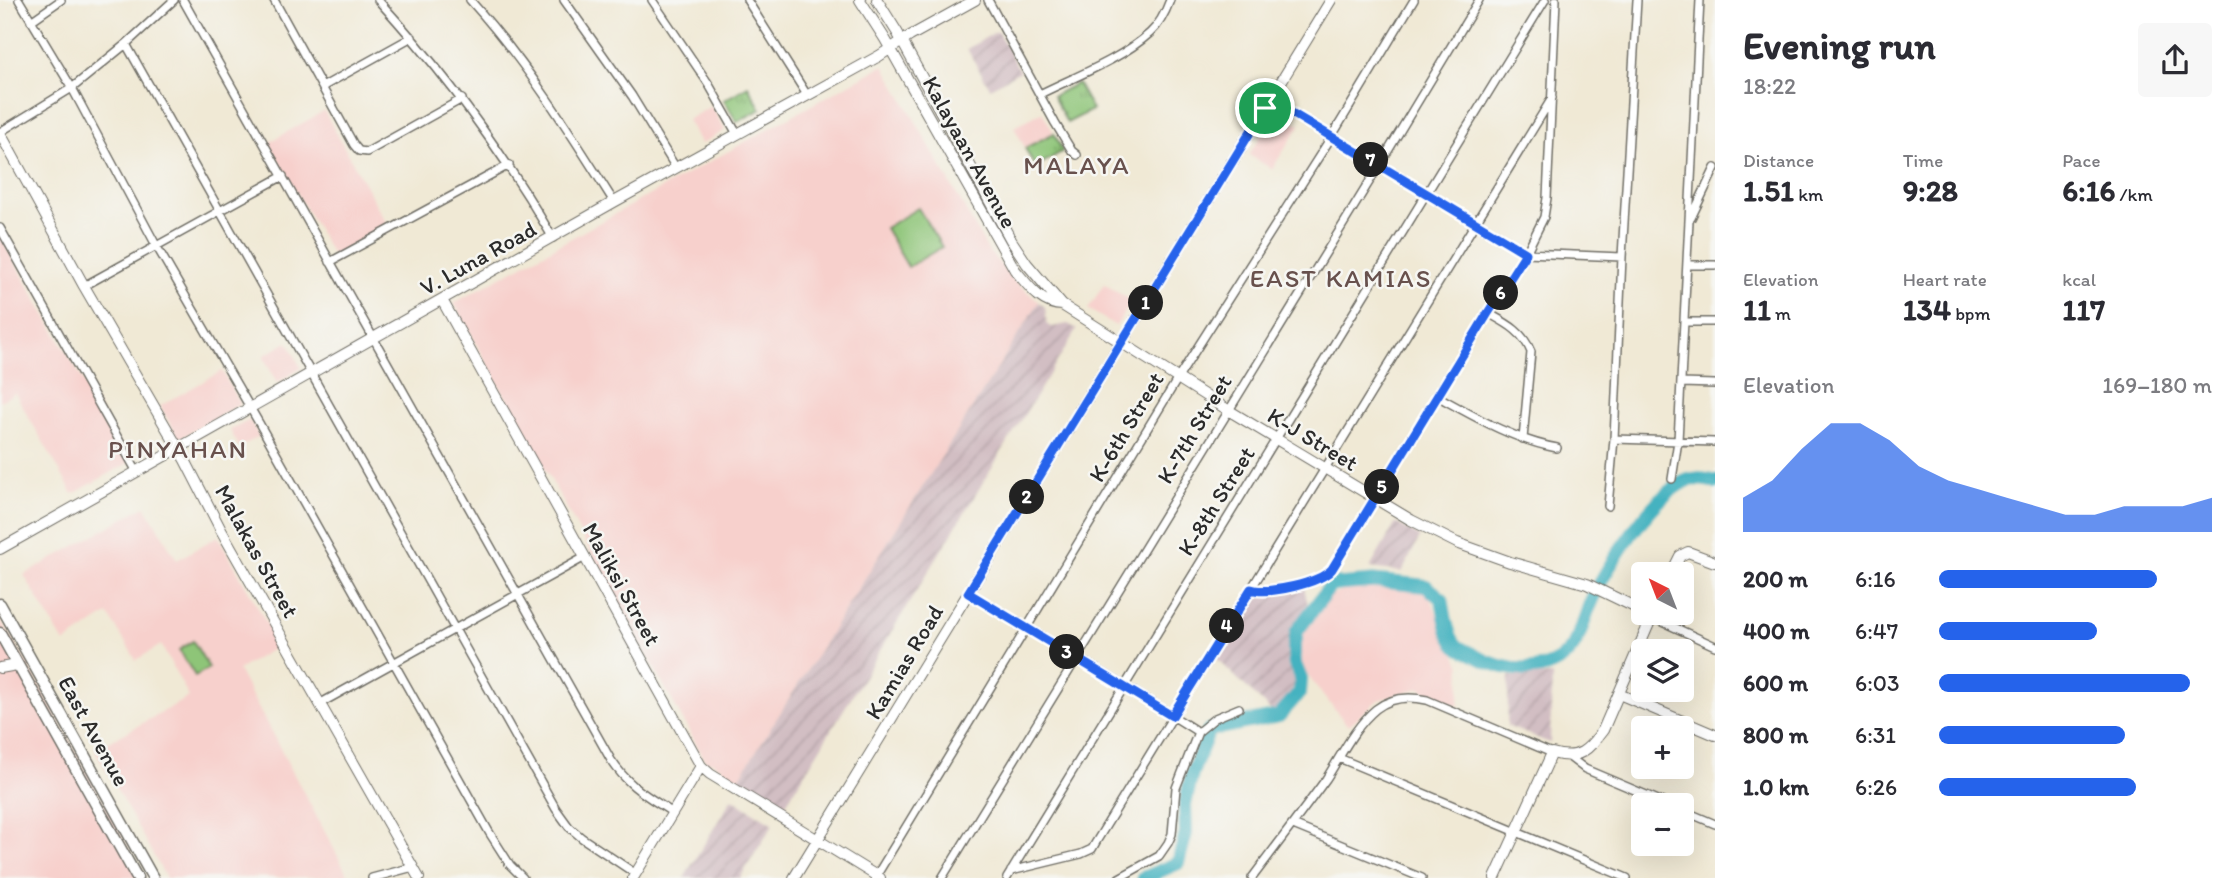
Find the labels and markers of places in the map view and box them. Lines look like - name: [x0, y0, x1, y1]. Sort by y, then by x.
- pin: [1235, 78, 1295, 138]
- pin: 7: [1354, 142, 1388, 178]
- pin: 6: [1484, 276, 1518, 310]
- pin: 1: [1128, 286, 1164, 320]
- pin: 5: [1364, 470, 1400, 504]
- pin: 2: [1010, 480, 1044, 514]
- pin: 4: [1210, 608, 1244, 644]
- pin: 3: [1050, 634, 1084, 670]

